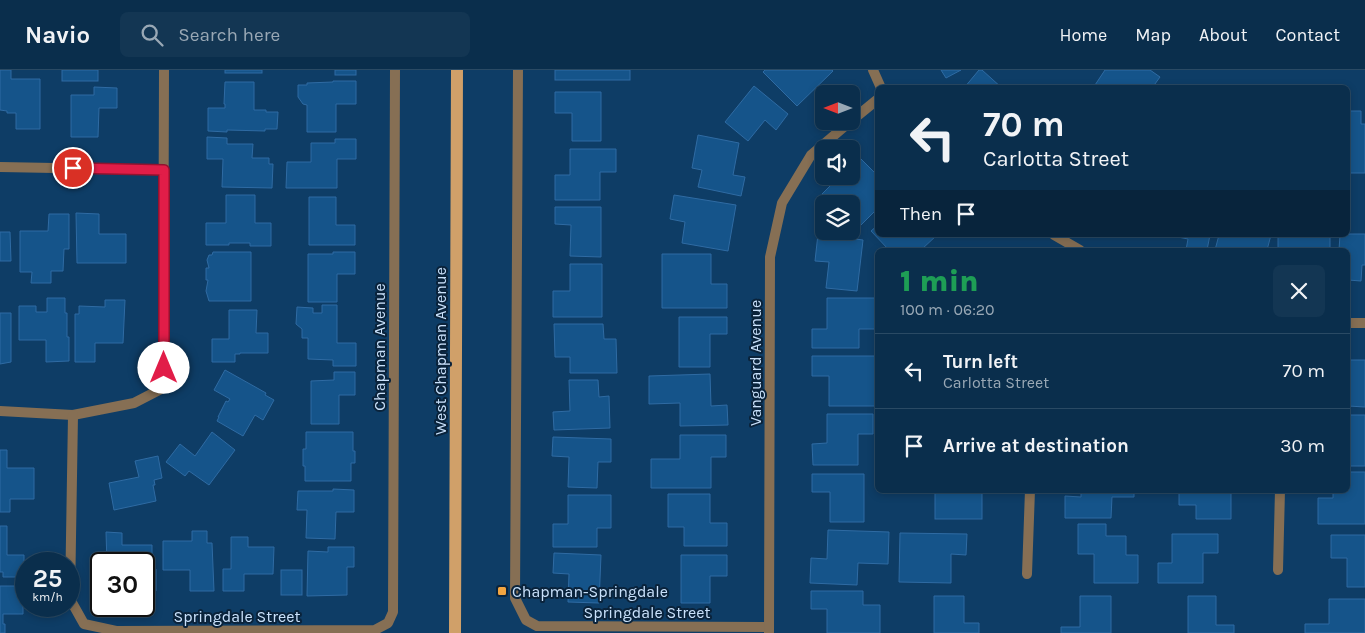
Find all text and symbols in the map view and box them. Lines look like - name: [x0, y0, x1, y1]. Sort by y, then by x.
- search box: [120, 12, 470, 57]
- text: Navio: [25, 21, 90, 49]
- icon: search: [138, 21, 166, 49]
- text: Search here: [178, 24, 280, 46]
- text: Home: [1059, 24, 1107, 46]
- text: Map: [1135, 24, 1171, 46]
- text: About: [1199, 24, 1248, 46]
- text: Contact: [1276, 24, 1340, 46]
- north arrow: [815, 85, 860, 130]
- map controls: [815, 85, 860, 240]
- text: 70 m: [983, 104, 1065, 145]
- icon: left: [900, 105, 965, 170]
- button: sound: [815, 140, 860, 185]
- text: Carlotta Street: [983, 146, 1129, 172]
- pin: [52, 147, 94, 189]
- icon: arrive: [59, 154, 87, 182]
- button: layers: [815, 195, 860, 240]
- icon: arrive: [952, 200, 980, 228]
- text: Then: [900, 203, 942, 225]
- text: 1 min: [900, 263, 979, 299]
- button: close: [1273, 265, 1325, 317]
- street label: West Chapman Avenue: [431, 267, 450, 435]
- street label: Chapman Avenue: [370, 283, 389, 411]
- street label: Vanguard Avenue: [746, 300, 765, 426]
- text: 100 m · 06:20: [900, 300, 995, 319]
- position arrow: [137, 341, 189, 393]
- text: Turn left: [943, 351, 1018, 373]
- icon: left: [900, 357, 928, 385]
- text: 70 m: [1283, 360, 1325, 382]
- text: Carlotta Street: [943, 373, 1049, 392]
- icon: arrive: [900, 432, 928, 460]
- text: Arrive at destination: [943, 435, 1129, 457]
- text: 30 m: [1280, 435, 1325, 457]
- speed limit sign: 30: [90, 552, 155, 617]
- text: 25: [33, 564, 62, 593]
- place label: Chapman-Springdale: [512, 582, 668, 601]
- marker: Chapman-Springdale: [496, 585, 508, 597]
- text: km/h: [32, 590, 63, 604]
- street label: Springdale Street: [584, 603, 710, 622]
- street label: Springdale Street: [174, 607, 300, 626]

